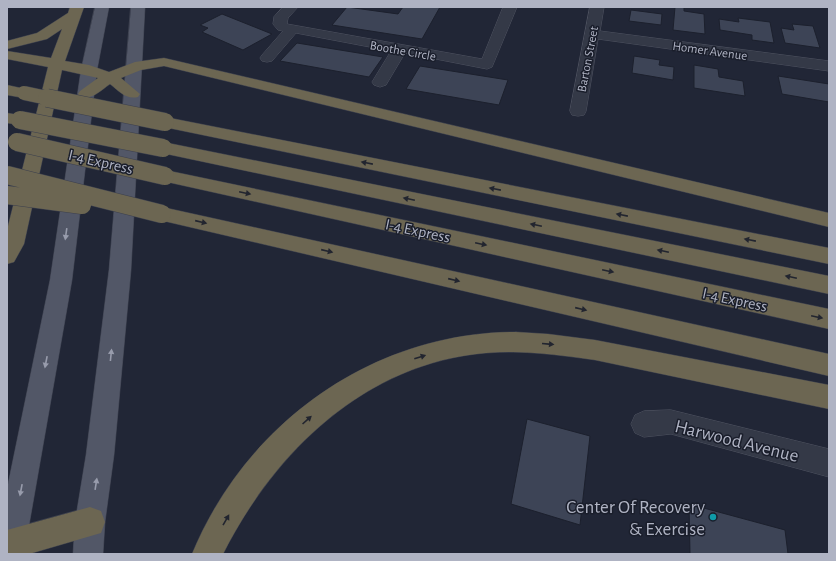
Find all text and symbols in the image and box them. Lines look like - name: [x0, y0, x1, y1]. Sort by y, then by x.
- street label: Barton Street: [576, 25, 601, 93]
- street label: Boothe Circle: [369, 39, 437, 64]
- street label: Homer Avenue: [671, 40, 748, 63]
- street label: I-4 Express: [67, 147, 135, 177]
- one-way arrow: [361, 160, 373, 166]
- one-way arrow: [489, 186, 501, 192]
- one-way arrow: [238, 190, 251, 196]
- one-way arrow: [403, 195, 415, 201]
- one-way arrow: [616, 211, 628, 217]
- street label: I-4 Express: [384, 216, 452, 246]
- one-way arrow: [194, 220, 207, 226]
- one-way arrow: [530, 221, 542, 227]
- one-way arrow: [63, 228, 69, 240]
- one-way arrow: [743, 237, 756, 243]
- one-way arrow: [475, 241, 487, 247]
- one-way arrow: [657, 247, 670, 253]
- one-way arrow: [321, 249, 333, 255]
- one-way arrow: [602, 269, 614, 275]
- one-way arrow: [785, 274, 797, 280]
- one-way arrow: [448, 277, 460, 283]
- street label: I-4 Express: [701, 285, 769, 315]
- one-way arrow: [575, 306, 587, 312]
- one-way arrow: [811, 314, 824, 320]
- one-way arrow: [542, 341, 554, 348]
- one-way arrow: [108, 349, 114, 361]
- one-way arrow: [414, 354, 426, 360]
- one-way arrow: [43, 356, 49, 368]
- one-way arrow: [302, 415, 313, 424]
- street label: Harwood Avenue: [673, 417, 801, 466]
- one-way arrow: [93, 478, 99, 490]
- one-way arrow: [18, 483, 24, 496]
- place label: Center Of Recovery & Exercise: [566, 498, 705, 539]
- marker: Center Of Recovery & Exercise: [708, 512, 718, 522]
- one-way arrow: [222, 514, 229, 526]

